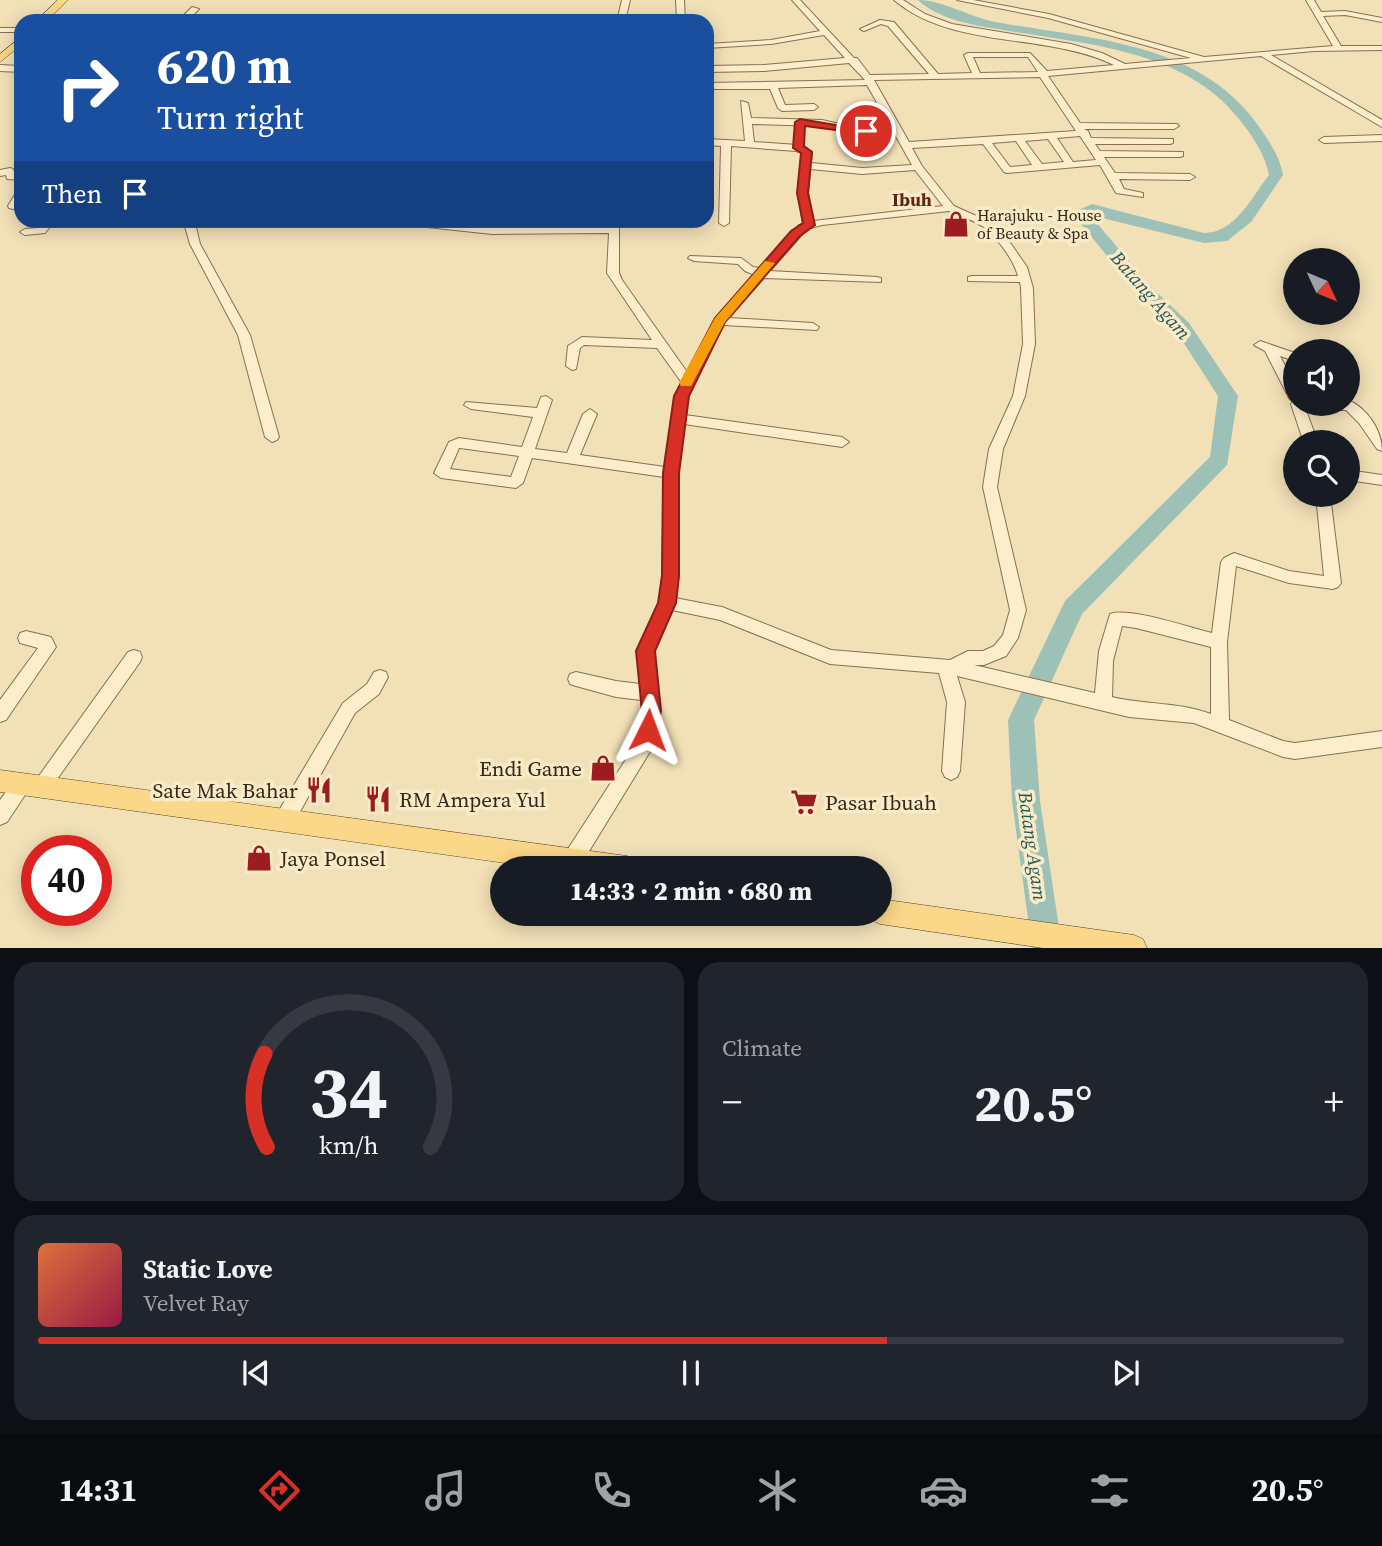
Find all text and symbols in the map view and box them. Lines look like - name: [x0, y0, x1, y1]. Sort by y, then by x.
- text: 620 m: [157, 32, 292, 99]
- icon: right: [42, 42, 133, 133]
- text: Turn right: [157, 96, 303, 140]
- pin: [836, 101, 896, 161]
- icon: arrive: [847, 112, 885, 150]
- icon: arrive: [116, 175, 154, 213]
- text: Then: [42, 176, 102, 212]
- district label: Ibuh: [892, 187, 932, 212]
- place label: Harajuku - House of Beauty & Spa: [977, 204, 1102, 244]
- shop icon: Harajuku - House of Beauty & Spa: [941, 209, 971, 239]
- water label: Batang Agam: [1105, 244, 1197, 345]
- north arrow: [1283, 248, 1360, 326]
- map controls: [1283, 248, 1360, 507]
- button: sound: [1283, 339, 1360, 416]
- button: search: [1283, 430, 1360, 507]
- position arrow: [611, 693, 685, 767]
- shop icon: Endi Game: [588, 753, 618, 783]
- place label: Endi Game: [479, 754, 582, 783]
- restaurant icon: Sate Mak Bahar: [304, 775, 334, 805]
- place label: Sate Mak Bahar: [153, 776, 298, 805]
- restaurant icon: RM Ampera Yul: [363, 784, 393, 814]
- place label: RM Ampera Yul: [399, 785, 546, 814]
- supermarket icon: Pasar Ibuah: [789, 787, 819, 817]
- place label: Pasar Ibuah: [825, 788, 937, 817]
- water label: Batang Agam: [1012, 789, 1054, 902]
- speed limit sign: 40: [21, 835, 112, 926]
- shop icon: Jaya Ponsel: [244, 843, 274, 873]
- place label: Jaya Ponsel: [279, 844, 386, 873]
- text: 14:33 · 2 min · 680 m: [570, 873, 812, 909]
- text: Climate: [722, 1032, 802, 1064]
- text: 34: [310, 1043, 388, 1142]
- text: 20.5°: [974, 1067, 1092, 1138]
- text: −: [722, 1076, 742, 1128]
- text: +: [1324, 1076, 1344, 1128]
- text: km/h: [319, 1128, 379, 1162]
- text: Static Love: [143, 1251, 272, 1287]
- text: Velvet Ray: [143, 1287, 249, 1319]
- icon: previous: [237, 1354, 275, 1392]
- icon: pause: [672, 1354, 710, 1392]
- icon: next: [1107, 1354, 1145, 1392]
- icon: directions: [255, 1466, 304, 1515]
- icon: music: [421, 1466, 470, 1515]
- icon: phone: [587, 1466, 636, 1515]
- icon: climate: [753, 1466, 802, 1515]
- icon: car: [919, 1466, 968, 1515]
- icon: filters: [1085, 1466, 1134, 1515]
- text: 14:31: [59, 1468, 138, 1512]
- text: 20.5°: [1251, 1468, 1323, 1512]

